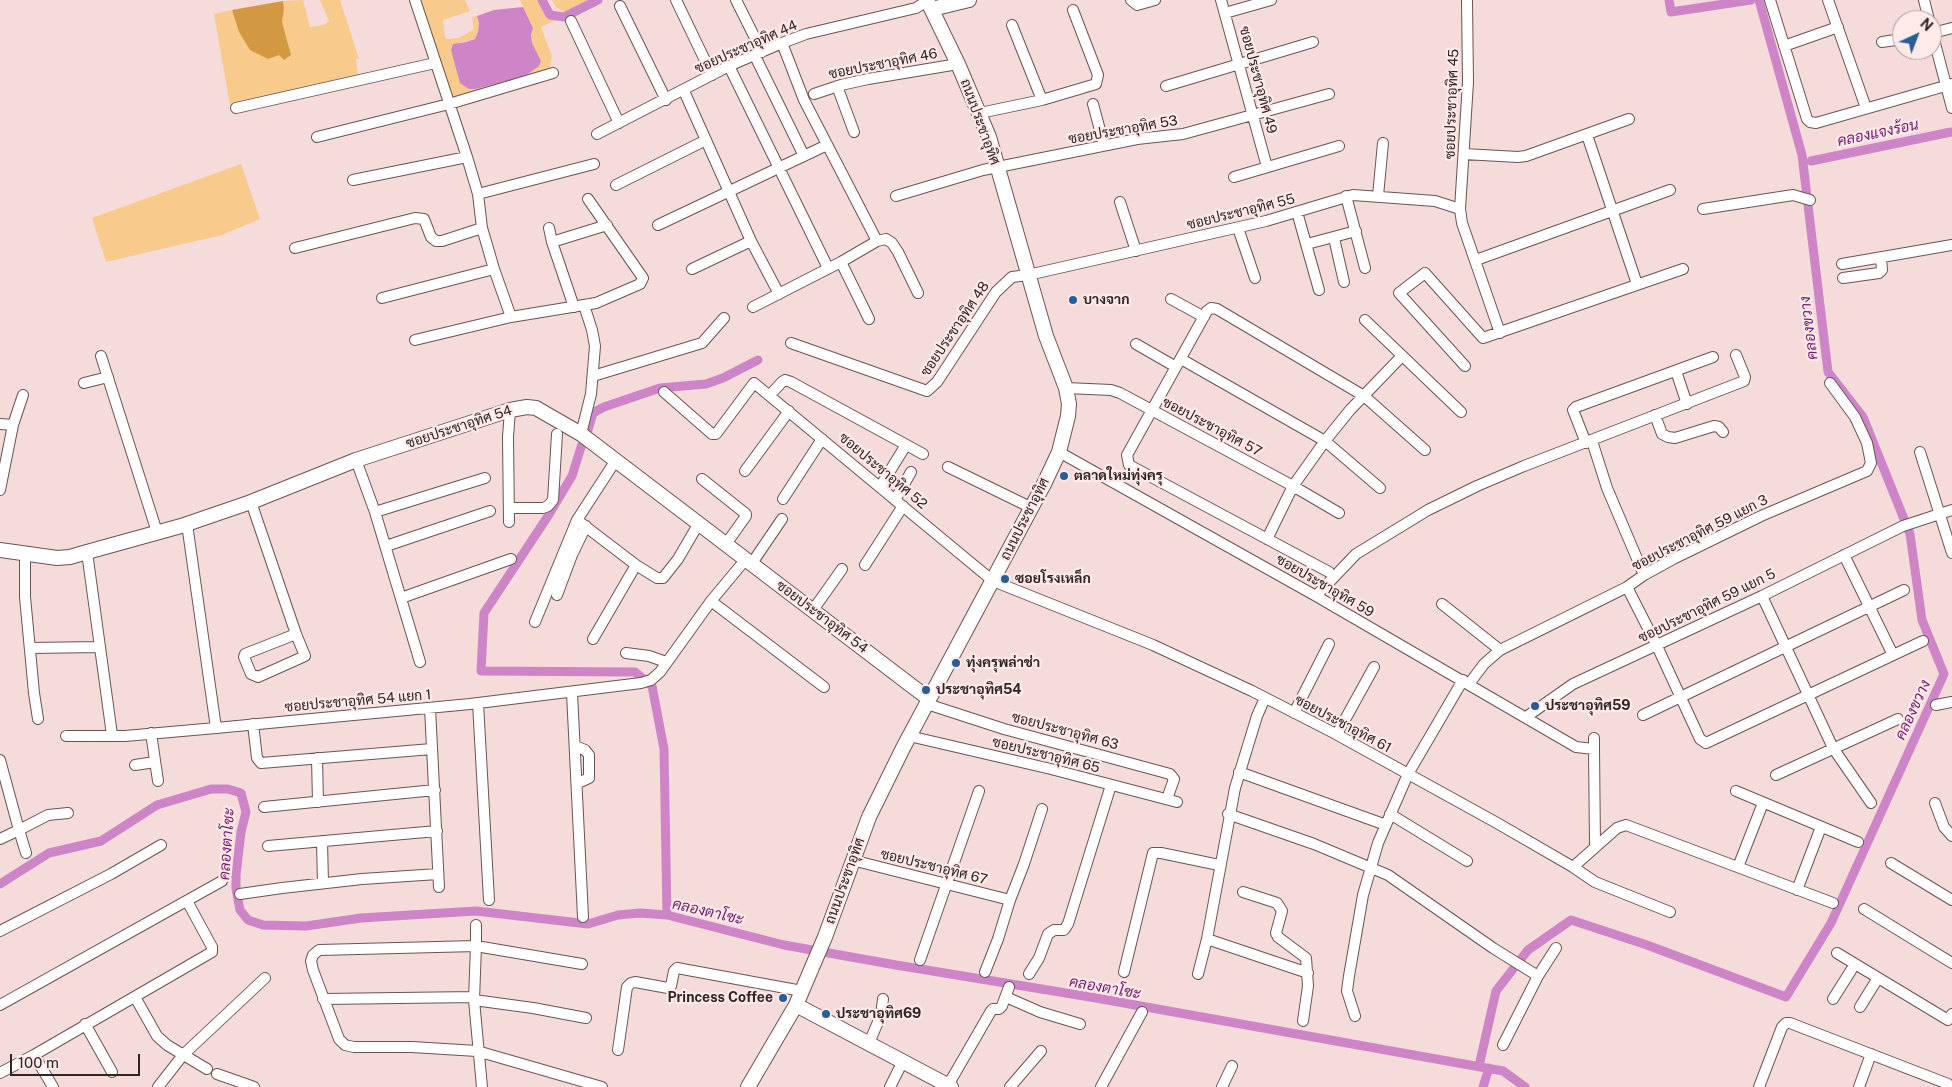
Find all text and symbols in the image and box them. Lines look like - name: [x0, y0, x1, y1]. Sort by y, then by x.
- north arrow: [1892, 10, 1942, 60]
- text: N: [1917, 15, 1936, 34]
- street label: ซอยประชาอุทิศ 44: [692, 17, 800, 77]
- street label: ซอยประชาอุทิศ 49: [1236, 25, 1280, 135]
- street label: ซอยประชาอุทิศ 46: [827, 45, 939, 83]
- street label: ซอยประชาอุทิศ 45: [1442, 49, 1462, 159]
- street label: ถนนประชาอุทิศ: [957, 77, 1003, 167]
- street label: ซอยประชาอุทิศ 53: [1067, 112, 1179, 148]
- water label: คลองแจงร้อน: [1836, 116, 1920, 150]
- street label: ซอยประชาอุทิศ 55: [1185, 190, 1297, 234]
- street label: ซอยประชาอุทิศ 48: [917, 278, 993, 380]
- place label: บางจาก: [1083, 292, 1129, 308]
- marker: บางจาก: [1067, 294, 1079, 306]
- water label: คลองขวาง: [1796, 295, 1822, 361]
- street label: ซอยประชาอุทิศ 57: [1159, 394, 1265, 460]
- street label: ซอยประชาอุทิศ 54: [404, 402, 514, 452]
- street label: ซอยประชาอุทิศ 52: [835, 429, 931, 513]
- place label: ตลาดใหม่ทุ่งครุ: [1074, 468, 1163, 484]
- marker: ตลาดใหม่ทุ่งครุ: [1058, 470, 1070, 482]
- street label: ถนนประชาอุทิศ: [997, 475, 1053, 563]
- street label: ซอยประชาอุทิศ 59 แยก 3: [1629, 491, 1771, 575]
- street label: ซอยประชาอุทิศ 59: [1273, 551, 1377, 621]
- street label: ซอยประชาอุทิศ 59 แยก 5: [1636, 565, 1778, 647]
- place label: ซอยโรงเหล็ก: [1015, 571, 1091, 587]
- marker: ซอยโรงเหล็ก: [999, 573, 1011, 585]
- street label: ซอยประชาอุทิศ 54: [773, 577, 871, 657]
- place label: ทุ่งครุพล่าช่า: [966, 655, 1040, 671]
- marker: ทุ่งครุพล่าช่า: [950, 657, 962, 669]
- water label: คลองขวาง: [1891, 677, 1935, 743]
- place label: ประชาอุทิศ54: [936, 682, 1022, 698]
- marker: ประชาอุทิศ54: [920, 684, 932, 696]
- street label: ซอยประชาอุทิศ 54 แยก 1: [284, 686, 432, 716]
- street label: ซอยประชาอุทิศ 61: [1292, 691, 1394, 757]
- place label: ประชาอุทิศ59: [1545, 698, 1631, 714]
- marker: ประชาอุทิศ59: [1529, 700, 1541, 712]
- street label: ซอยประชาอุทิศ 63: [1010, 709, 1120, 753]
- street label: ซอยประชาอุทิศ 65: [990, 733, 1102, 777]
- water label: คลองตาโซะ: [215, 807, 239, 881]
- street label: ถนนประชาอุทิศ: [822, 836, 868, 926]
- street label: ซอยประชาอุทิศ 67: [879, 846, 989, 888]
- water label: คลองตาโซะ: [671, 895, 745, 929]
- water label: คลองตาโซะ: [1068, 973, 1142, 1003]
- place label: Princess Coffee: [667, 990, 773, 1006]
- marker: Princess Coffee: [777, 992, 789, 1004]
- place label: ประชาอุทิศ69: [836, 1006, 921, 1022]
- marker: ประชาอุทิศ69: [820, 1008, 832, 1020]
- scale bar: [12, 1044, 142, 1076]
- text: 100 m: [18, 1054, 59, 1071]

